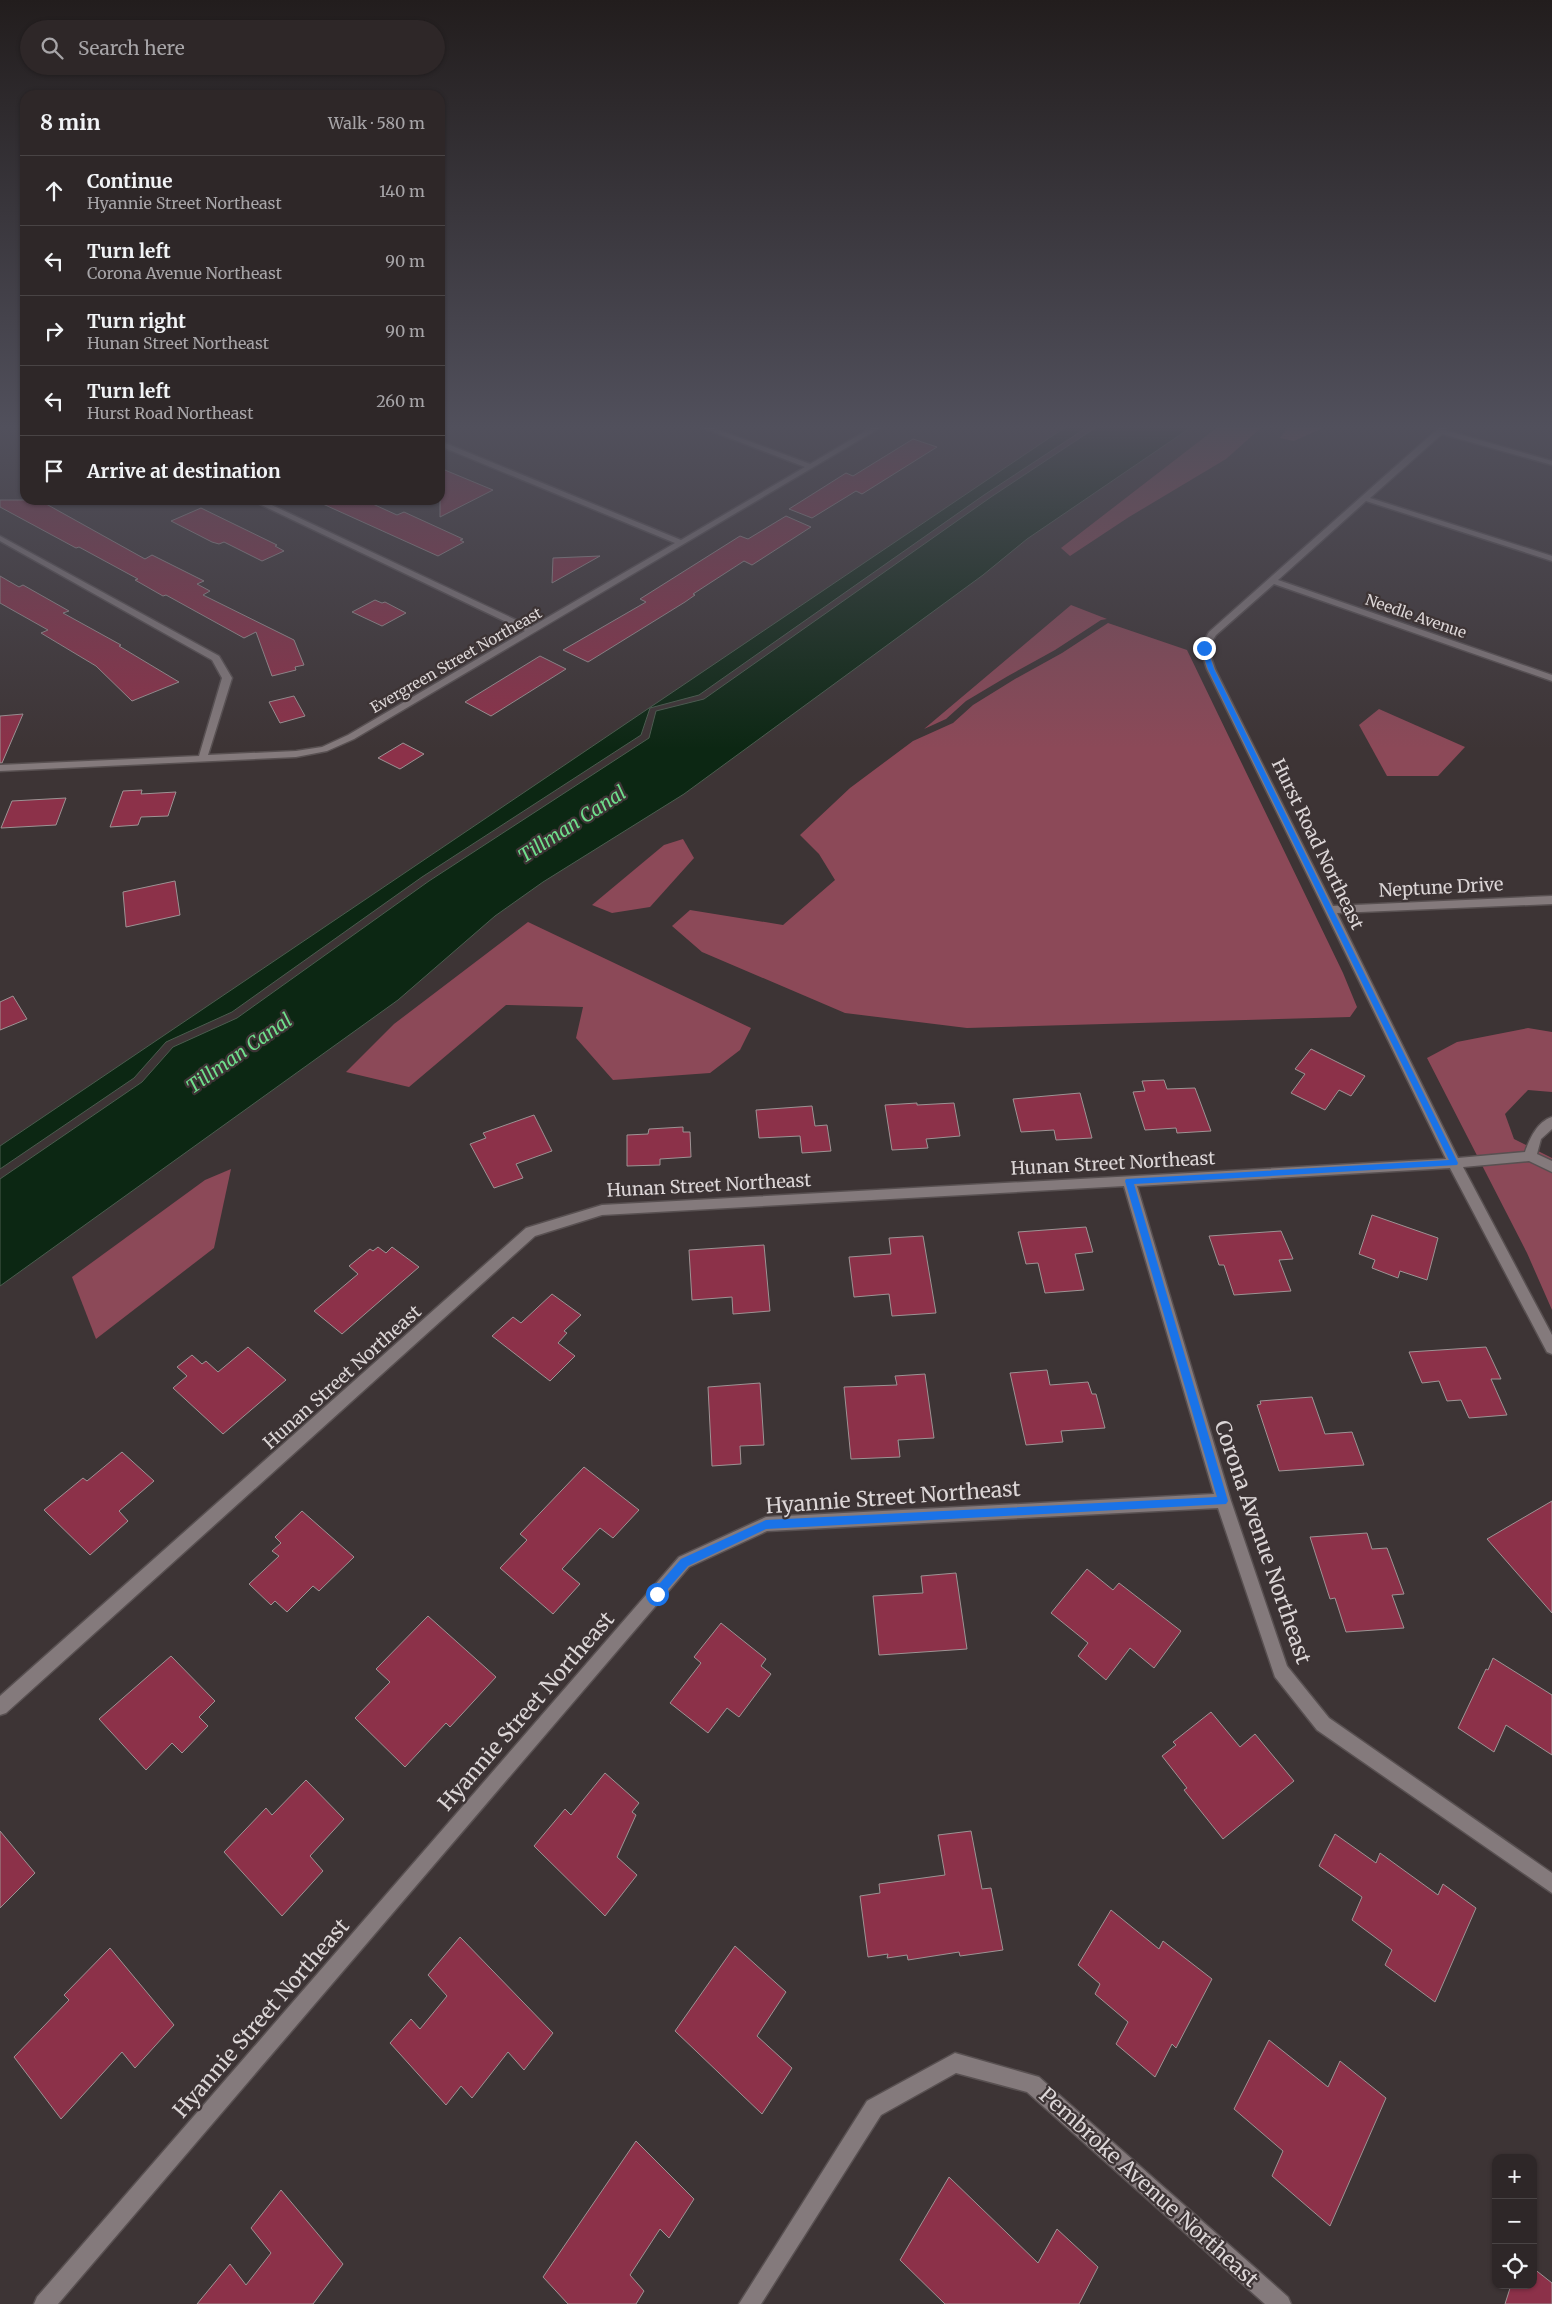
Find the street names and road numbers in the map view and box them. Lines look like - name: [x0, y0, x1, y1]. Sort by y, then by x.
- street label: Needle Avenue: [1363, 590, 1469, 642]
- street label: Evergreen Street Northeast: [367, 603, 545, 717]
- street label: Hurst Road Northeast: [1267, 755, 1369, 933]
- street label: Neptune Drive: [1378, 872, 1504, 902]
- street label: Hunan Street Northeast: [1010, 1146, 1216, 1180]
- street label: Hunan Street Northeast: [606, 1168, 812, 1202]
- street label: Hunan Street Northeast: [258, 1300, 426, 1454]
- street label: Corona Avenue Northeast: [1209, 1417, 1317, 1667]
- street label: Hyannie Street Northeast: [765, 1475, 1021, 1519]
- street label: Hyannie Street Northeast: [432, 1606, 620, 1816]
- street label: Hyannie Street Northeast: [167, 1913, 355, 2123]
- street label: Pembroke Avenue Northeast: [1034, 2081, 1264, 2293]

